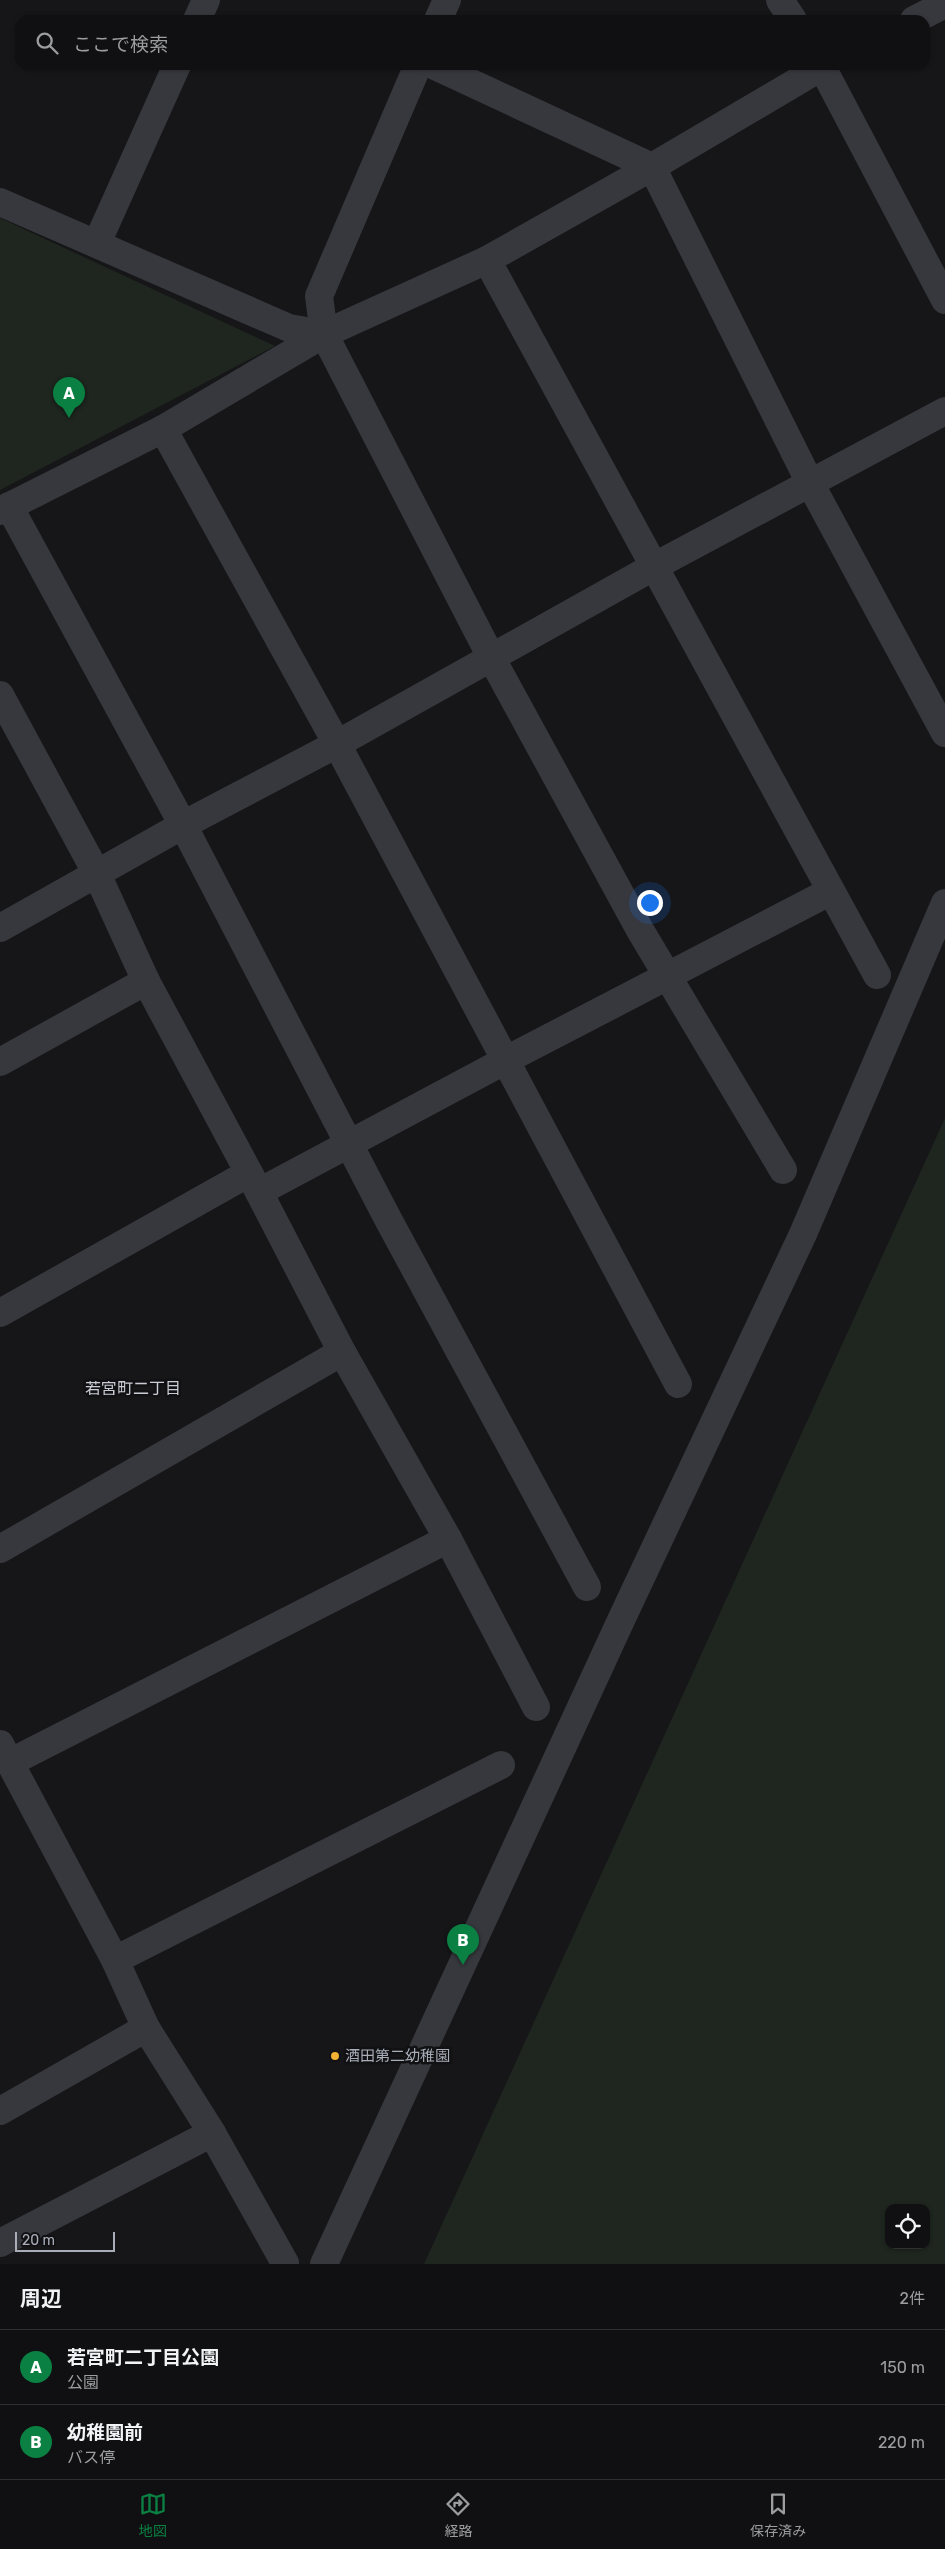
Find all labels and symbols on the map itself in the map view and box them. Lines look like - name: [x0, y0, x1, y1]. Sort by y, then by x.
- pin: A: [53, 377, 85, 418]
- your location: [637, 890, 663, 916]
- district label: 若宮町二丁目: [85, 1379, 181, 1398]
- pin: B: [447, 1924, 479, 1965]
- place label: 酒田第二幼稚園: [345, 2047, 450, 2065]
- marker: 酒田第二幼稚園: [329, 2050, 341, 2062]
- scale bar: [15, 2229, 115, 2252]

